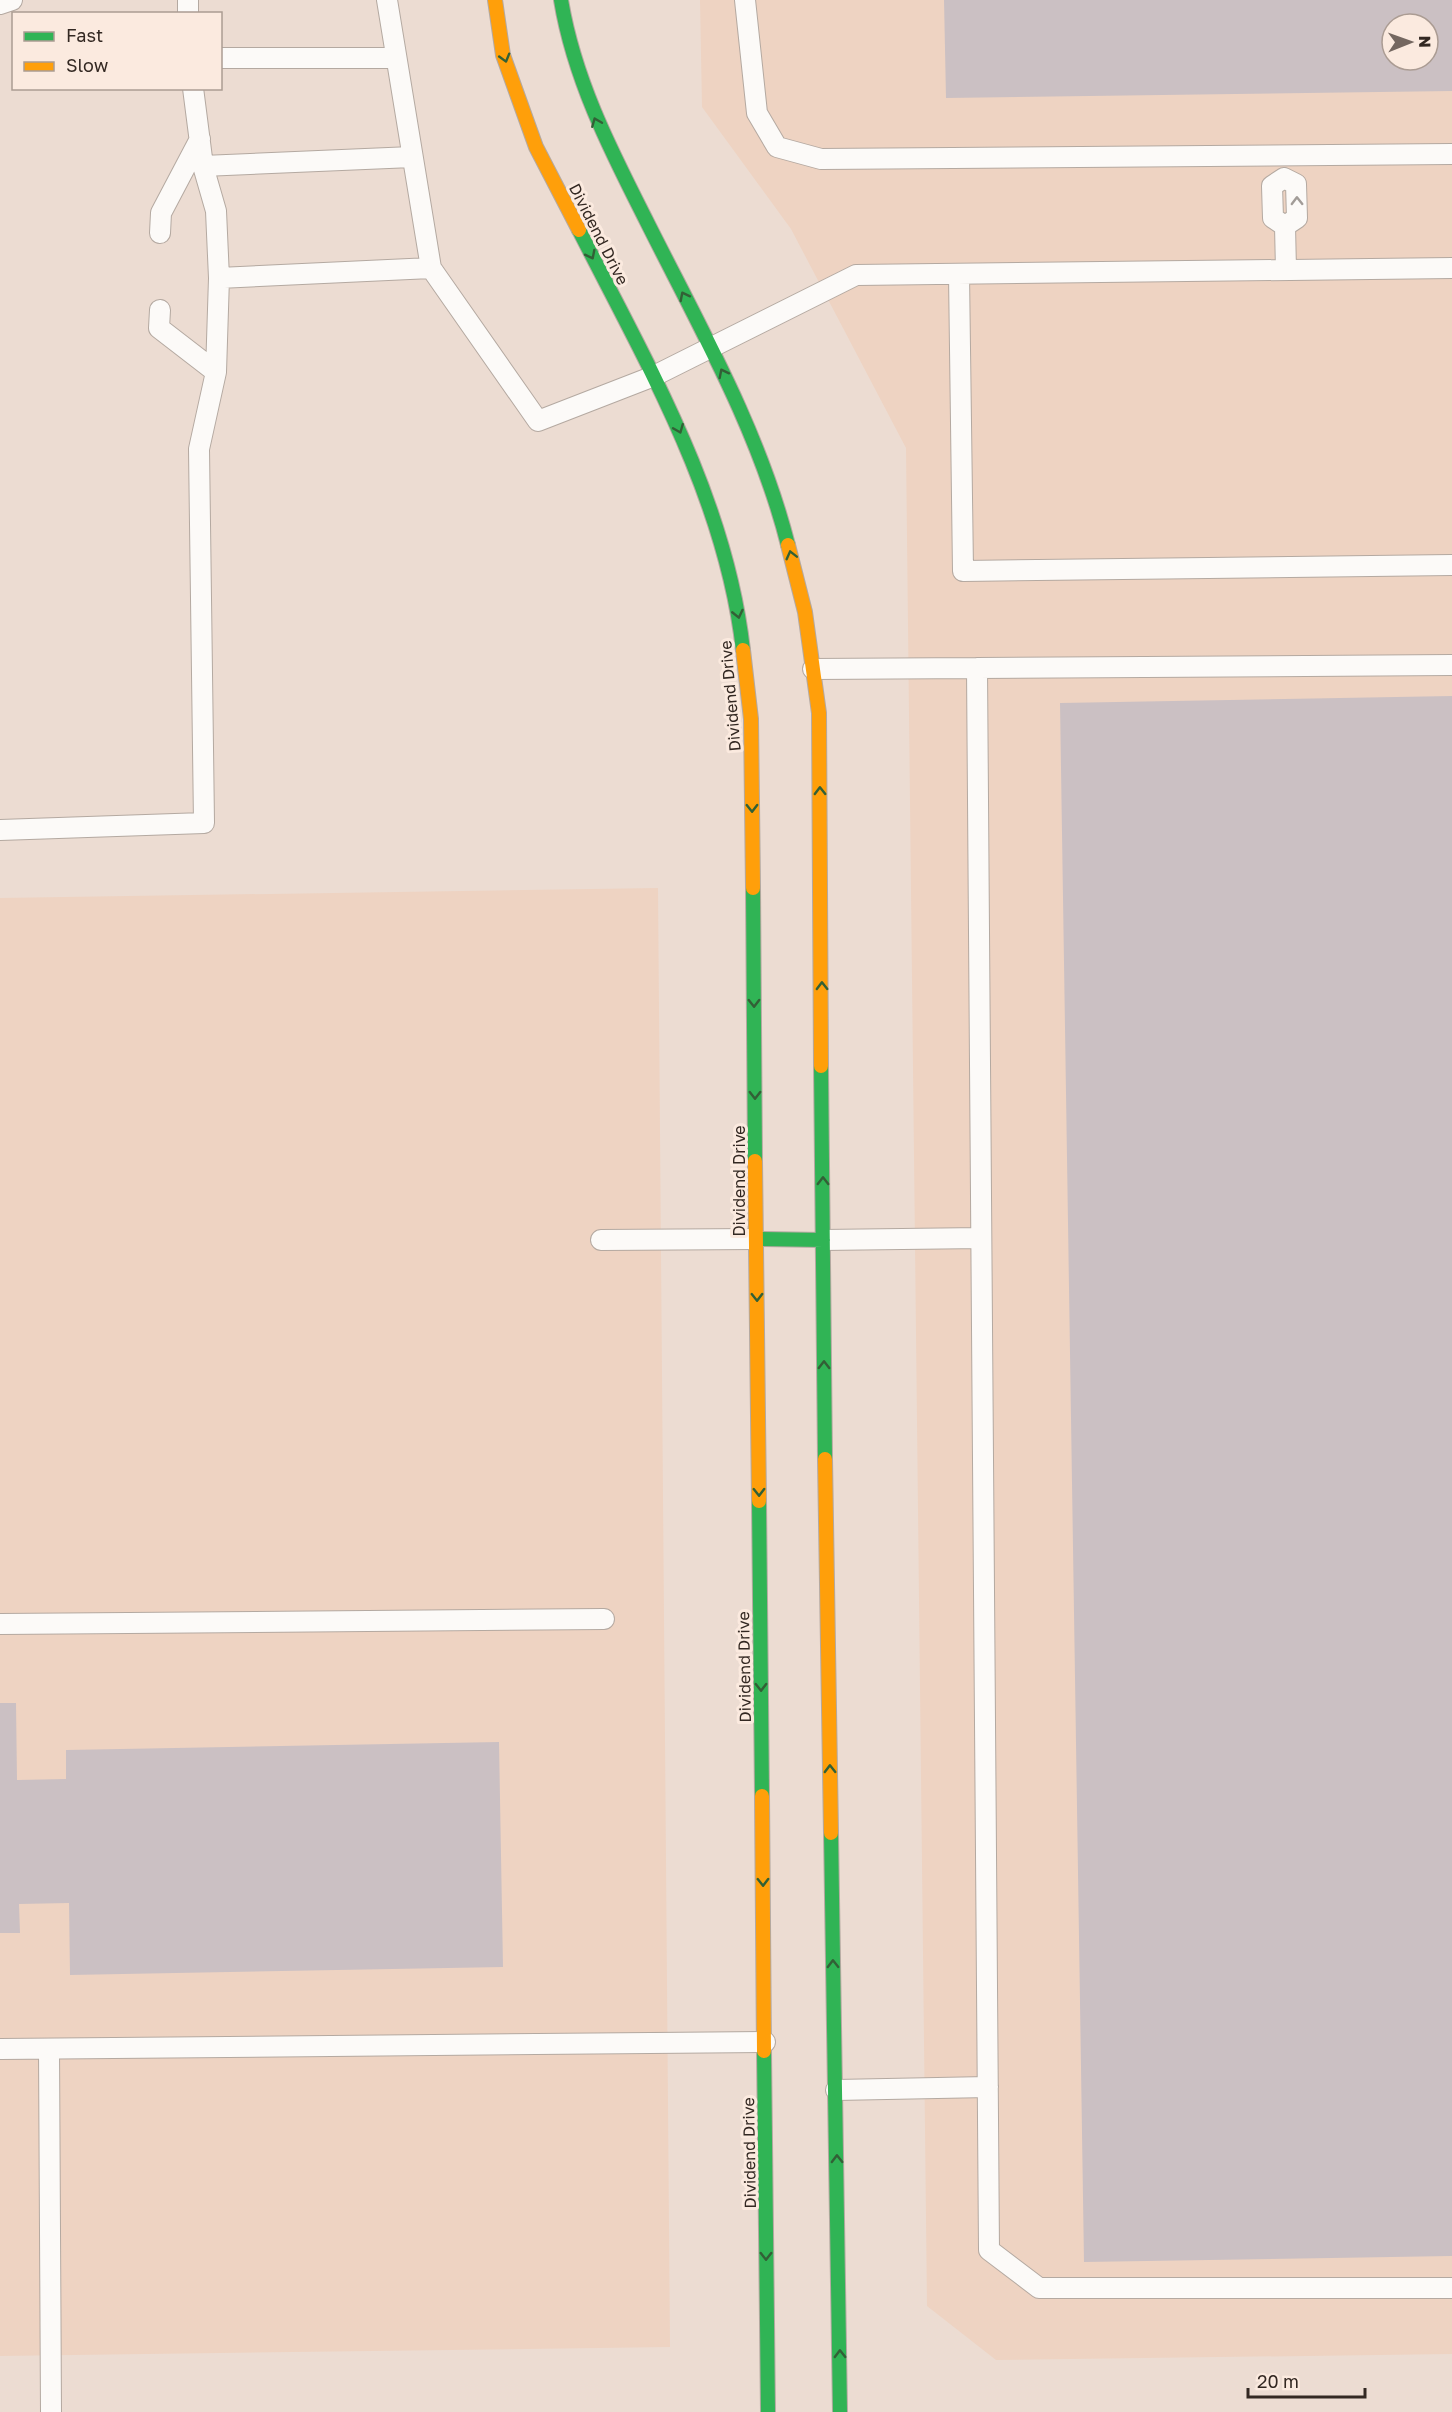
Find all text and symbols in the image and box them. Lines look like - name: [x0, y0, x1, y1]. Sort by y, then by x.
- legend: [12, 12, 222, 90]
- north arrow: [1380, 12, 1440, 72]
- text: Fast: [66, 24, 103, 46]
- text: N: [1415, 35, 1435, 48]
- one-way arrow: [498, 52, 510, 63]
- text: Slow: [66, 54, 109, 76]
- one-way arrow: [591, 117, 604, 127]
- street label: Dividend Drive: [565, 180, 633, 288]
- one-way arrow: [1291, 197, 1303, 206]
- one-way arrow: [584, 248, 596, 259]
- one-way arrow: [680, 291, 691, 302]
- one-way arrow: [719, 369, 730, 379]
- one-way arrow: [672, 423, 684, 434]
- one-way arrow: [785, 551, 798, 561]
- one-way arrow: [731, 609, 744, 619]
- street label: Dividend Drive: [715, 640, 745, 752]
- one-way arrow: [813, 787, 826, 796]
- one-way arrow: [746, 804, 758, 813]
- one-way arrow: [816, 982, 828, 991]
- one-way arrow: [748, 999, 761, 1008]
- one-way arrow: [749, 1090, 761, 1099]
- street label: Dividend Drive: [729, 1125, 749, 1237]
- one-way arrow: [817, 1177, 829, 1186]
- one-way arrow: [751, 1293, 763, 1302]
- one-way arrow: [818, 1360, 830, 1369]
- one-way arrow: [753, 1488, 765, 1497]
- street label: Dividend Drive: [733, 1611, 755, 1723]
- one-way arrow: [755, 1683, 767, 1692]
- one-way arrow: [824, 1764, 836, 1773]
- one-way arrow: [757, 1878, 769, 1887]
- one-way arrow: [827, 1959, 840, 1968]
- street label: Dividend Drive: [738, 2097, 760, 2209]
- one-way arrow: [830, 2154, 843, 2163]
- one-way arrow: [760, 2252, 773, 2261]
- one-way arrow: [833, 2349, 846, 2358]
- scale bar: [1248, 2361, 1365, 2399]
- text: 20 m: [1257, 2370, 1299, 2392]

